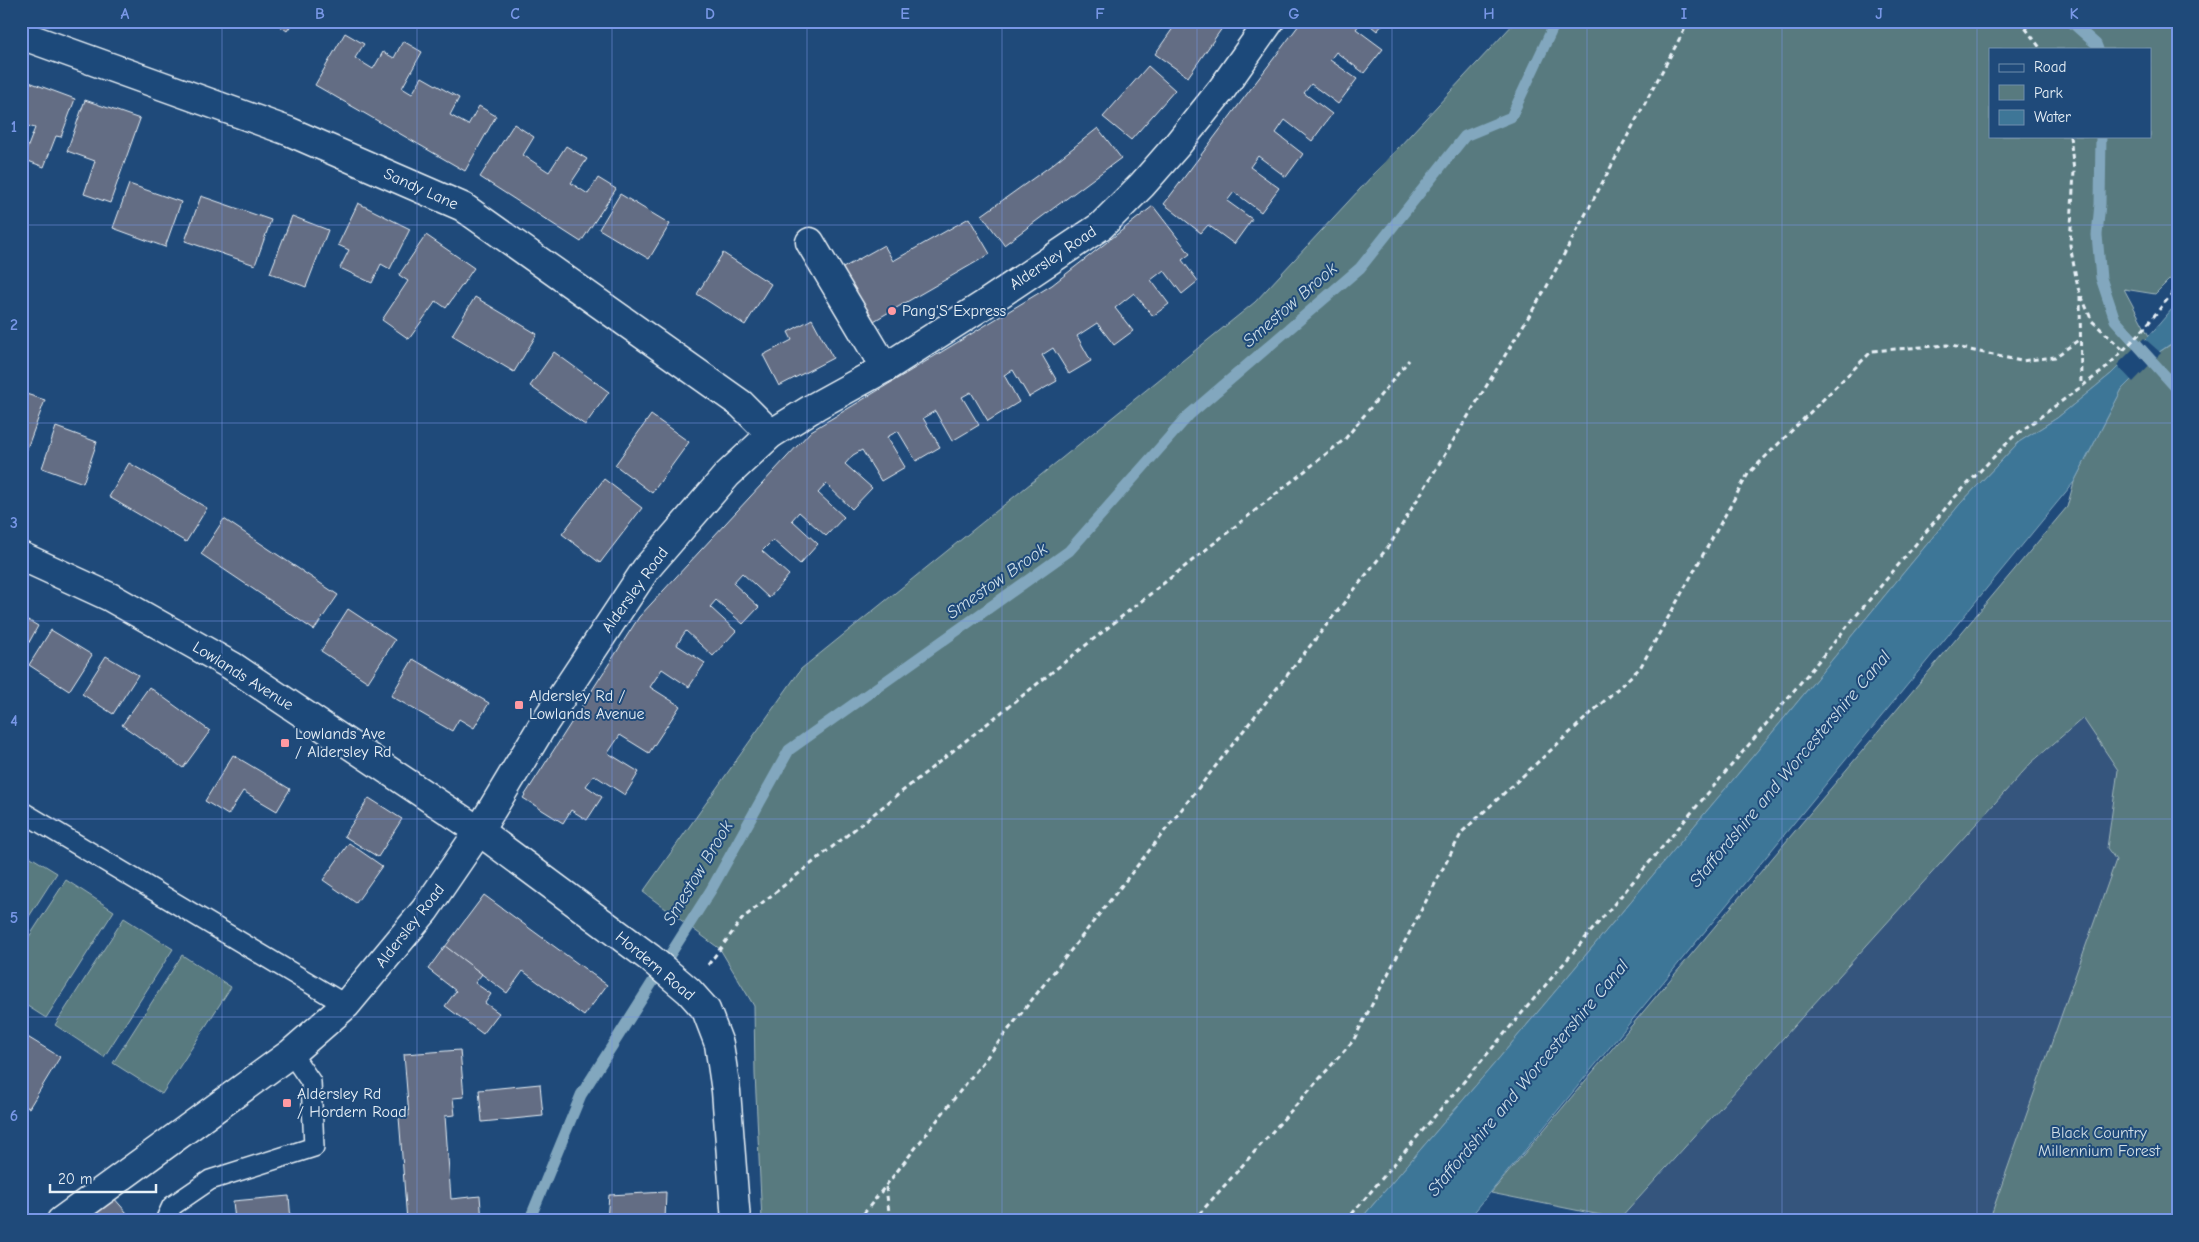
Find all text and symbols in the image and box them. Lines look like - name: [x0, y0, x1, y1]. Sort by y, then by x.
- text: A: [121, 5, 130, 23]
- text: B: [315, 5, 325, 23]
- text: C: [510, 5, 520, 23]
- text: D: [705, 5, 715, 23]
- text: E: [900, 5, 910, 23]
- text: F: [1095, 5, 1105, 23]
- text: G: [1288, 5, 1300, 23]
- text: H: [1483, 5, 1495, 23]
- text: I: [1681, 5, 1687, 23]
- text: J: [1875, 5, 1883, 23]
- text: K: [2069, 5, 2079, 23]
- legend: [1989, 48, 2152, 138]
- text: Road: [2034, 58, 2066, 76]
- text: Park: [2034, 84, 2063, 102]
- text: Water: [2034, 108, 2071, 126]
- text: 1: [11, 118, 17, 136]
- street label: Sandy Lane: [381, 165, 461, 213]
- street label: Aldersley Road: [1006, 222, 1100, 294]
- water label: Smestow Brook: [1238, 258, 1342, 352]
- place label: Pang'S Express: [902, 302, 1007, 320]
- marker: Pang'S Express: [886, 305, 898, 317]
- text: 2: [10, 316, 18, 334]
- text: 3: [10, 514, 18, 532]
- water label: Smestow Brook: [942, 538, 1052, 624]
- street label: Aldersley Road: [598, 544, 672, 636]
- street label: Lowlands Avenue: [189, 638, 297, 714]
- water label: Staffordshire and Worcestershire Canal: [1685, 646, 1896, 891]
- place label: Aldersley Rd / Lowlands Avenue: [529, 687, 644, 723]
- marker: Aldersley Rd / Lowlands Avenue: [513, 699, 525, 711]
- text: 4: [10, 712, 18, 730]
- place label: Lowlands Ave / Aldersley Rd: [295, 725, 391, 761]
- marker: Lowlands Ave / Aldersley Rd: [279, 737, 291, 749]
- water label: Smestow Brook: [659, 817, 738, 929]
- street label: Aldersley Road: [372, 881, 448, 971]
- text: 5: [10, 909, 18, 927]
- street label: Hordern Road: [612, 928, 698, 1004]
- water label: Staffordshire and Worcestershire Canal: [1423, 955, 1634, 1200]
- place label: Aldersley Rd / Hordern Road: [297, 1085, 407, 1121]
- marker: Aldersley Rd / Hordern Road: [281, 1097, 293, 1109]
- text: 6: [10, 1107, 18, 1125]
- park label: Black Country Millennium Forest: [2038, 1124, 2161, 1160]
- scale bar: [50, 1162, 156, 1194]
- text: 20 m: [58, 1170, 92, 1188]

